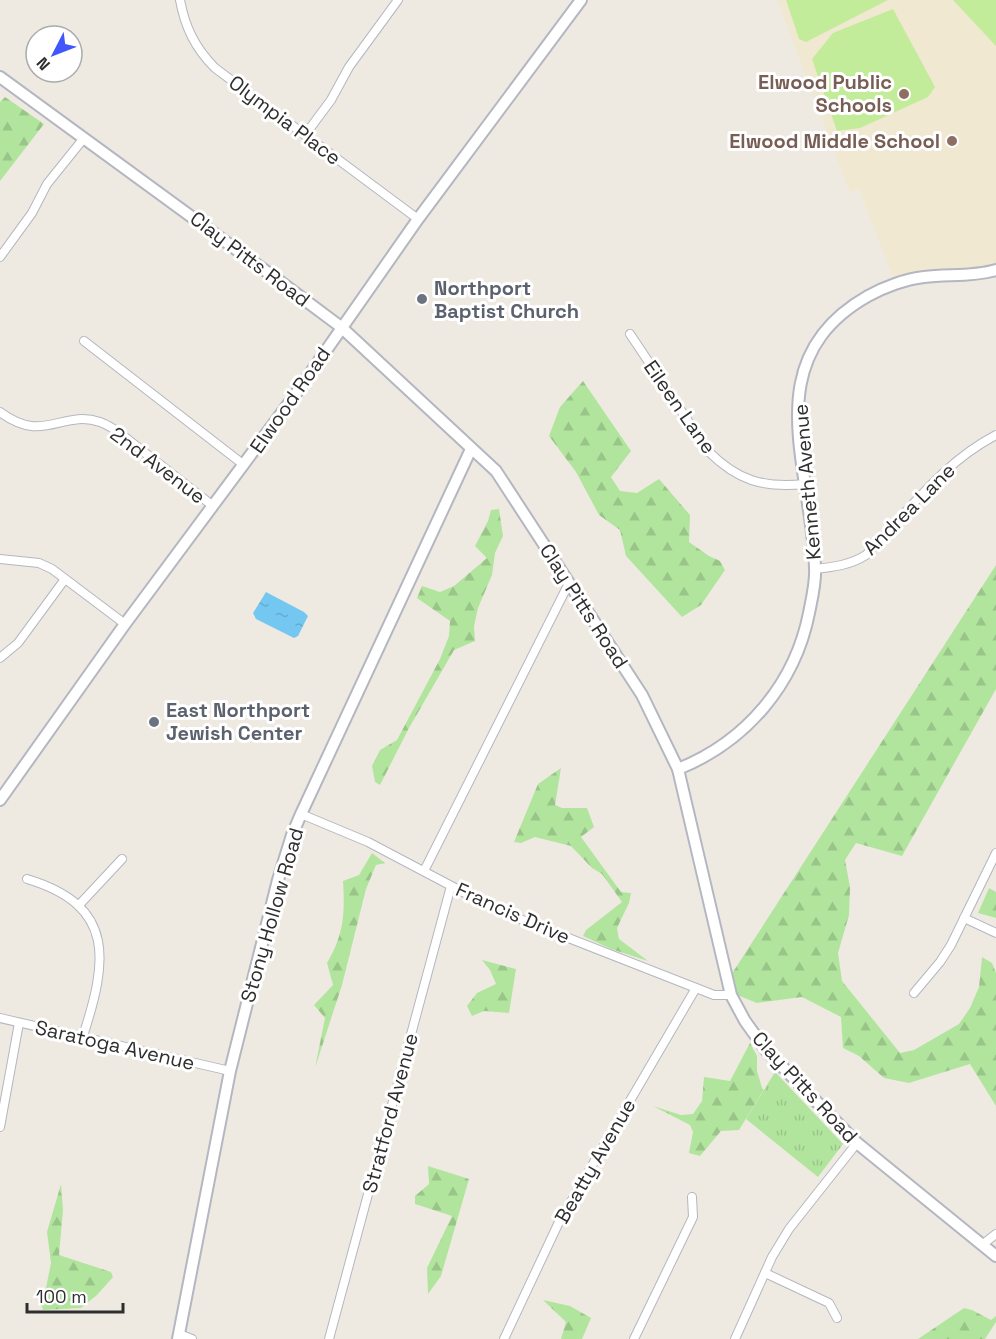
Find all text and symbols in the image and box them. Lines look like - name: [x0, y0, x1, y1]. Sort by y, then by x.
- north arrow: [24, 24, 84, 84]
- text: N: [32, 53, 55, 75]
- street label: Olympia Place: [224, 69, 346, 171]
- place label: Elwood Public Schools: [758, 69, 892, 118]
- marker: Elwood Public Schools: [897, 87, 911, 101]
- place label: Elwood Middle School: [729, 128, 940, 154]
- marker: Elwood Middle School: [945, 134, 959, 148]
- street label: Clay Pitts Road: [185, 205, 315, 313]
- place label: Northport Baptist Church: [434, 275, 579, 324]
- marker: Northport Baptist Church: [415, 292, 429, 306]
- street label: Elwood Road: [244, 342, 336, 458]
- street label: Eileen Lane: [638, 355, 722, 459]
- street label: Kenneth Avenue: [787, 403, 827, 561]
- street label: 2nd Avenue: [105, 421, 211, 509]
- street label: Andrea Lane: [857, 457, 961, 561]
- street label: Clay Pitts Road: [534, 539, 634, 673]
- place label: East Northport Jewish Center: [166, 697, 310, 746]
- marker: East Northport Jewish Center: [147, 715, 161, 729]
- street label: Stony Hollow Road: [235, 825, 309, 1005]
- street label: Francis Drive: [452, 876, 574, 950]
- street label: Saratoga Avenue: [33, 1014, 197, 1076]
- street label: Clay Pitts Road: [746, 1026, 864, 1148]
- street label: Stratford Avenue: [356, 1030, 424, 1196]
- street label: Beatty Avenue: [549, 1094, 641, 1228]
- scale bar: [27, 1276, 123, 1314]
- text: 100 m: [36, 1285, 87, 1308]

